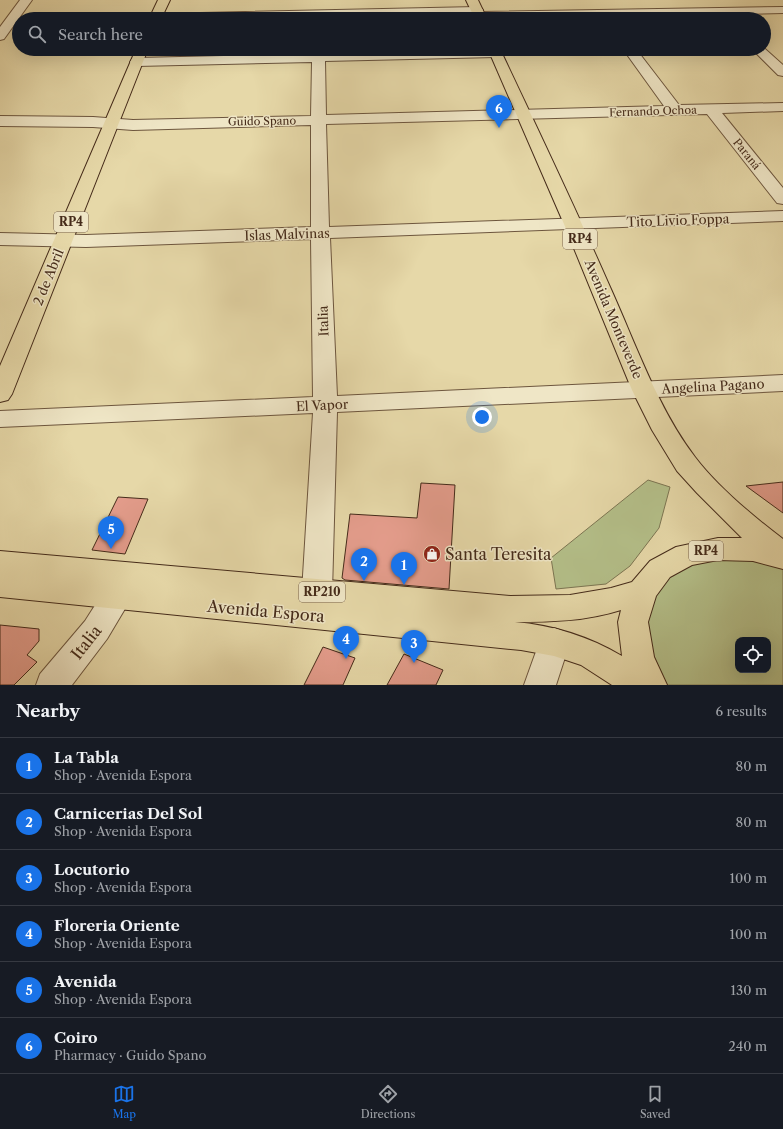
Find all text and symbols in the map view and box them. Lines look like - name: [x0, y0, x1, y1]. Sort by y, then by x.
- search box: [12, 12, 771, 56]
- icon: search: [26, 23, 48, 45]
- text: Search here: [58, 25, 143, 44]
- pin: 6: [486, 95, 512, 128]
- street label: Fernando Ochoa: [609, 102, 697, 120]
- street label: Guido Spano: [228, 113, 296, 129]
- street label: Paraná: [730, 136, 764, 173]
- street label: Tito Livio Foppa: [626, 210, 730, 230]
- road number: RP4: [54, 212, 88, 232]
- street label: Islas Malvinas: [244, 224, 330, 243]
- road number: RP4: [563, 229, 597, 249]
- street label: 2 de Abril: [29, 246, 67, 308]
- street label: Avenida Monteverde: [581, 256, 646, 381]
- street label: Italia: [314, 305, 332, 337]
- street label: Angelina Pagano: [660, 375, 765, 397]
- street label: El Vapor: [295, 396, 349, 414]
- your location: [472, 407, 492, 427]
- pin: 5: [98, 516, 124, 549]
- road number: RP4: [689, 541, 723, 561]
- shop icon: Santa Teresita: [422, 544, 442, 564]
- place label: Santa Teresita: [445, 544, 552, 564]
- pin: 2: [351, 548, 377, 581]
- pin: 1: [391, 552, 417, 585]
- road number: RP210: [299, 582, 345, 602]
- street label: Avenida Espora: [205, 596, 326, 626]
- street label: Italia: [66, 620, 106, 663]
- pin: 4: [333, 626, 359, 659]
- pin: 3: [401, 630, 427, 663]
- map controls: [735, 637, 771, 673]
- button: locate: [735, 637, 771, 673]
- text: Nearby: [16, 701, 80, 721]
- text: 6 results: [716, 703, 767, 719]
- text: La Tabla: [54, 748, 119, 767]
- text: 1: [26, 758, 32, 774]
- text: 80 m: [735, 758, 767, 774]
- text: Shop · Avenida Espora: [54, 767, 192, 783]
- text: Carnicerias Del Sol: [54, 804, 203, 823]
- text: 2: [25, 814, 33, 830]
- text: 80 m: [735, 814, 767, 830]
- text: Shop · Avenida Espora: [54, 823, 192, 839]
- text: Locutorio: [54, 860, 130, 879]
- text: 3: [25, 870, 33, 886]
- text: 100 m: [729, 870, 767, 886]
- text: Shop · Avenida Espora: [54, 879, 192, 895]
- text: Floreria Oriente: [54, 916, 180, 935]
- text: 4: [25, 926, 33, 942]
- text: 100 m: [729, 926, 767, 942]
- text: Shop · Avenida Espora: [54, 935, 192, 951]
- text: Avenida: [54, 972, 117, 991]
- text: 5: [25, 982, 33, 998]
- text: 130 m: [731, 982, 767, 998]
- text: Shop · Avenida Espora: [54, 991, 192, 1007]
- text: Coiro: [54, 1028, 98, 1047]
- text: 6: [25, 1038, 33, 1054]
- text: 240 m: [728, 1038, 767, 1054]
- text: Pharmacy · Guido Spano: [54, 1047, 207, 1063]
- tab: Map: [112, 1083, 136, 1121]
- tab: Directions: [361, 1083, 415, 1121]
- tab: Saved: [640, 1083, 671, 1121]

